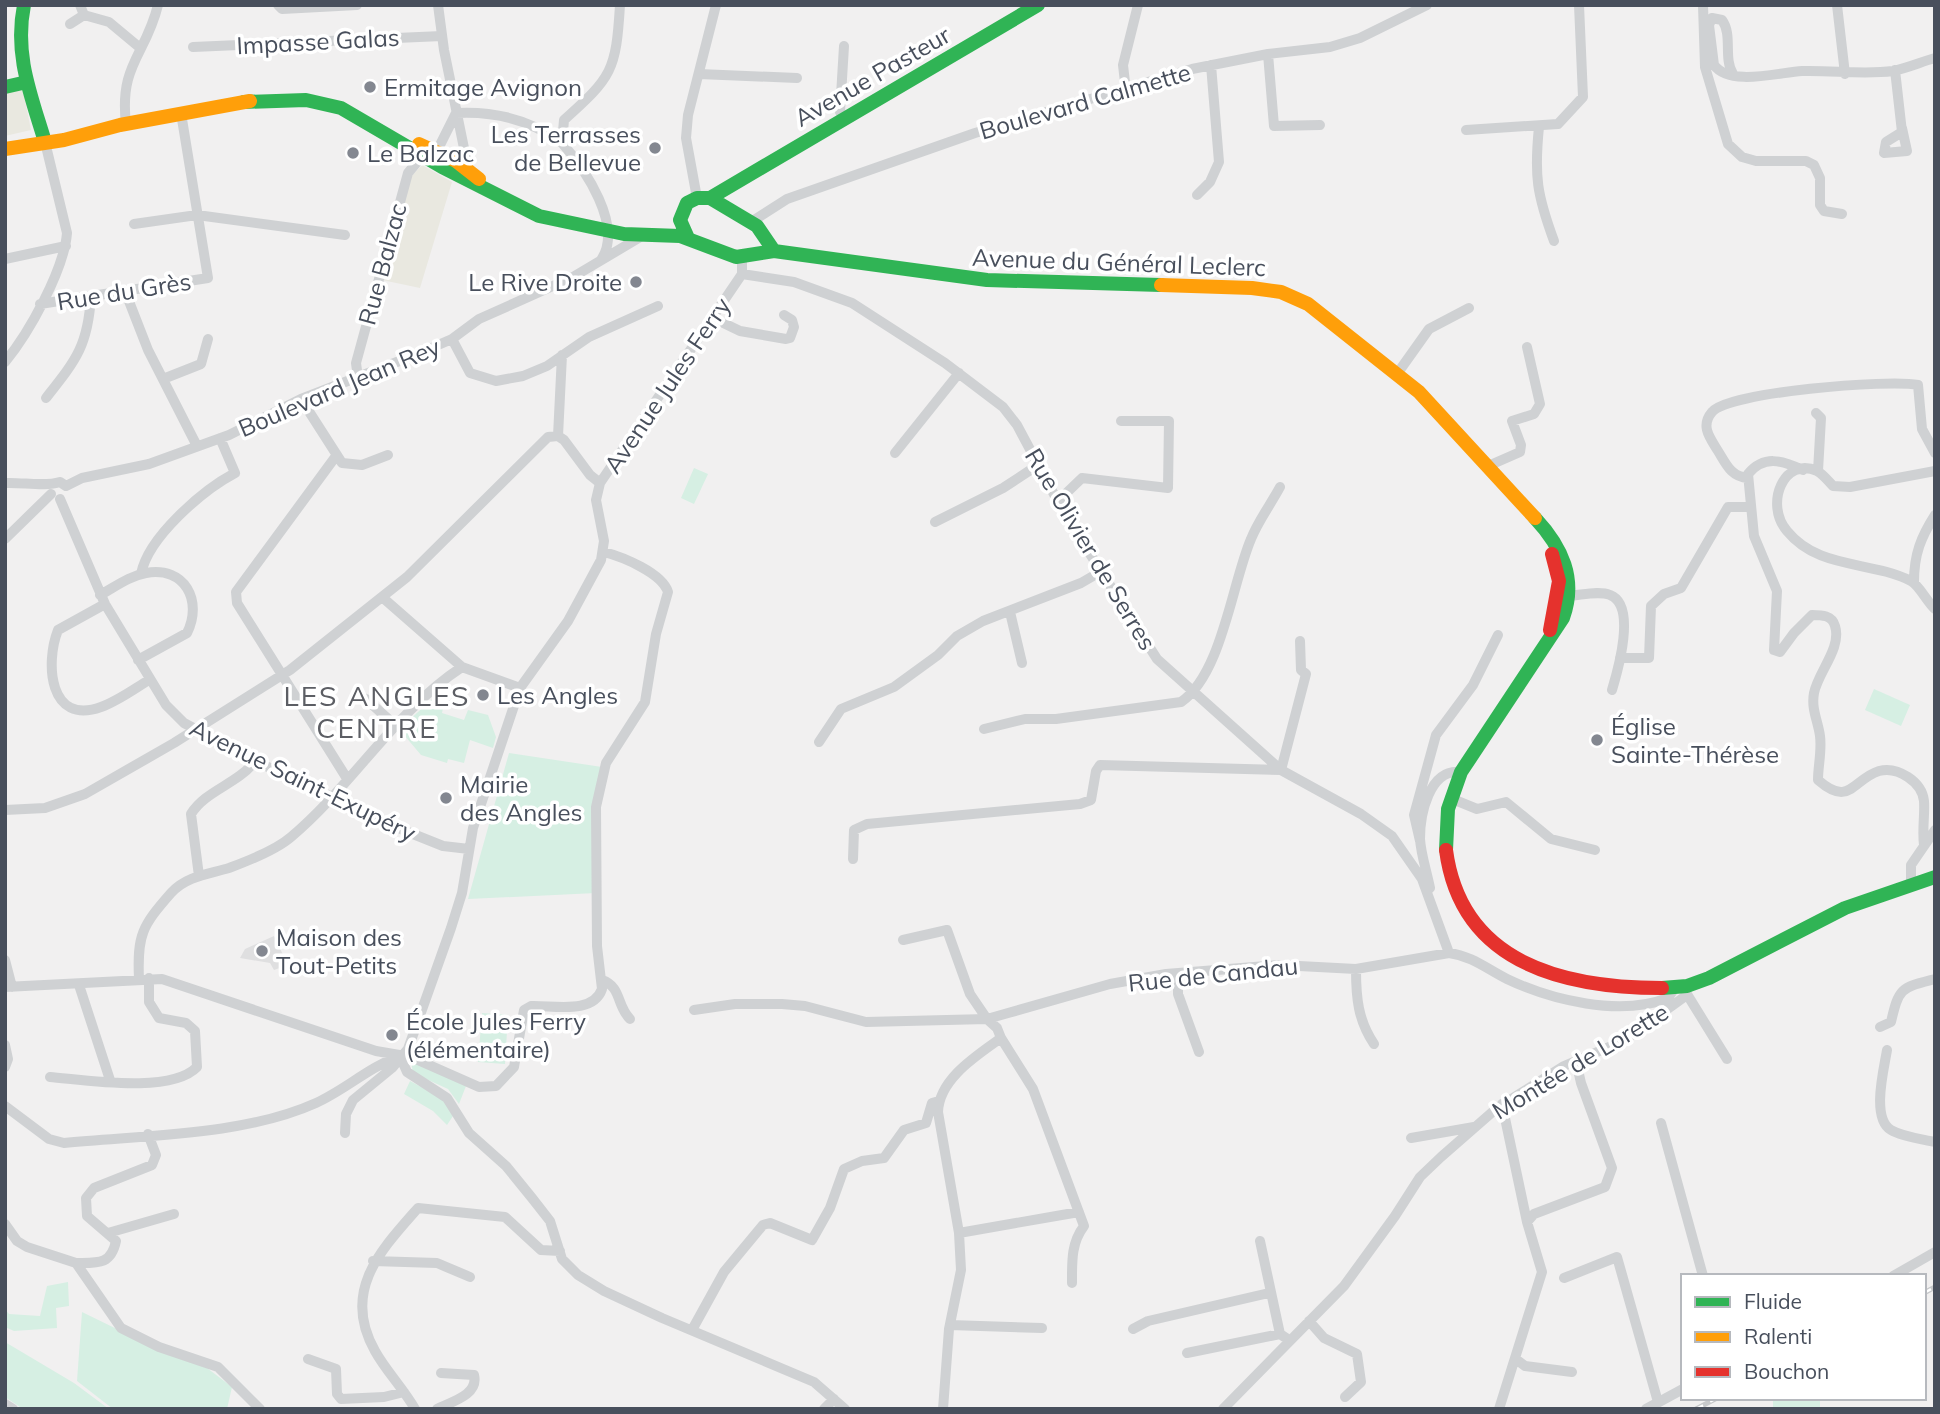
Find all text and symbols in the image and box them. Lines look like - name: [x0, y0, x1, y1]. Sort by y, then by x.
- street label: Avenue Pasteur: [789, 19, 956, 133]
- street label: Impasse Galas: [236, 22, 400, 60]
- street label: Boulevard Calmette: [976, 56, 1194, 146]
- place label: Ermitage Avignon: [384, 72, 582, 102]
- marker: Ermitage Avignon: [362, 79, 378, 95]
- place label: Les Terrasses de Bellevue: [491, 119, 641, 177]
- place label: Le Balzac: [367, 138, 474, 168]
- marker: Les Terrasses de Bellevue: [647, 140, 663, 156]
- marker: Le Balzac: [345, 145, 361, 161]
- street label: Rue Balzac: [351, 200, 413, 328]
- street label: Avenue du Général Leclerc: [971, 242, 1267, 282]
- street label: Rue du Grès: [55, 266, 193, 316]
- place label: Le Rive Droite: [468, 267, 622, 297]
- marker: Le Rive Droite: [628, 274, 644, 290]
- street label: Avenue Jules Ferry: [597, 291, 737, 479]
- street label: Boulevard Jean Rey: [234, 331, 445, 443]
- street label: Rue Olivier de Serres: [1019, 443, 1163, 655]
- district label: LES ANGLES CENTRE: [283, 678, 471, 745]
- place label: Les Angles: [497, 680, 618, 710]
- marker: Les Angles: [475, 687, 491, 703]
- place label: Église Sainte-Thérèse: [1611, 711, 1779, 769]
- street label: Avenue Saint-Exupéry: [185, 712, 421, 848]
- marker: Église Sainte-Thérèse: [1589, 732, 1605, 748]
- place label: Mairie des Angles: [460, 769, 582, 827]
- marker: Mairie des Angles: [438, 790, 454, 806]
- place label: Maison des Tout-Petits: [276, 922, 402, 980]
- marker: Maison des Tout-Petits: [254, 943, 270, 959]
- street label: Rue de Candau: [1127, 950, 1299, 998]
- street label: Montée de Lorette: [1486, 997, 1674, 1125]
- place label: École Jules Ferry (élémentaire): [406, 1006, 586, 1064]
- marker: École Jules Ferry (élémentaire): [384, 1027, 400, 1043]
- legend: [1681, 1274, 1926, 1400]
- text: Fluide: [1744, 1288, 1802, 1314]
- text: Ralenti: [1744, 1323, 1812, 1349]
- text: Bouchon: [1744, 1358, 1829, 1384]

